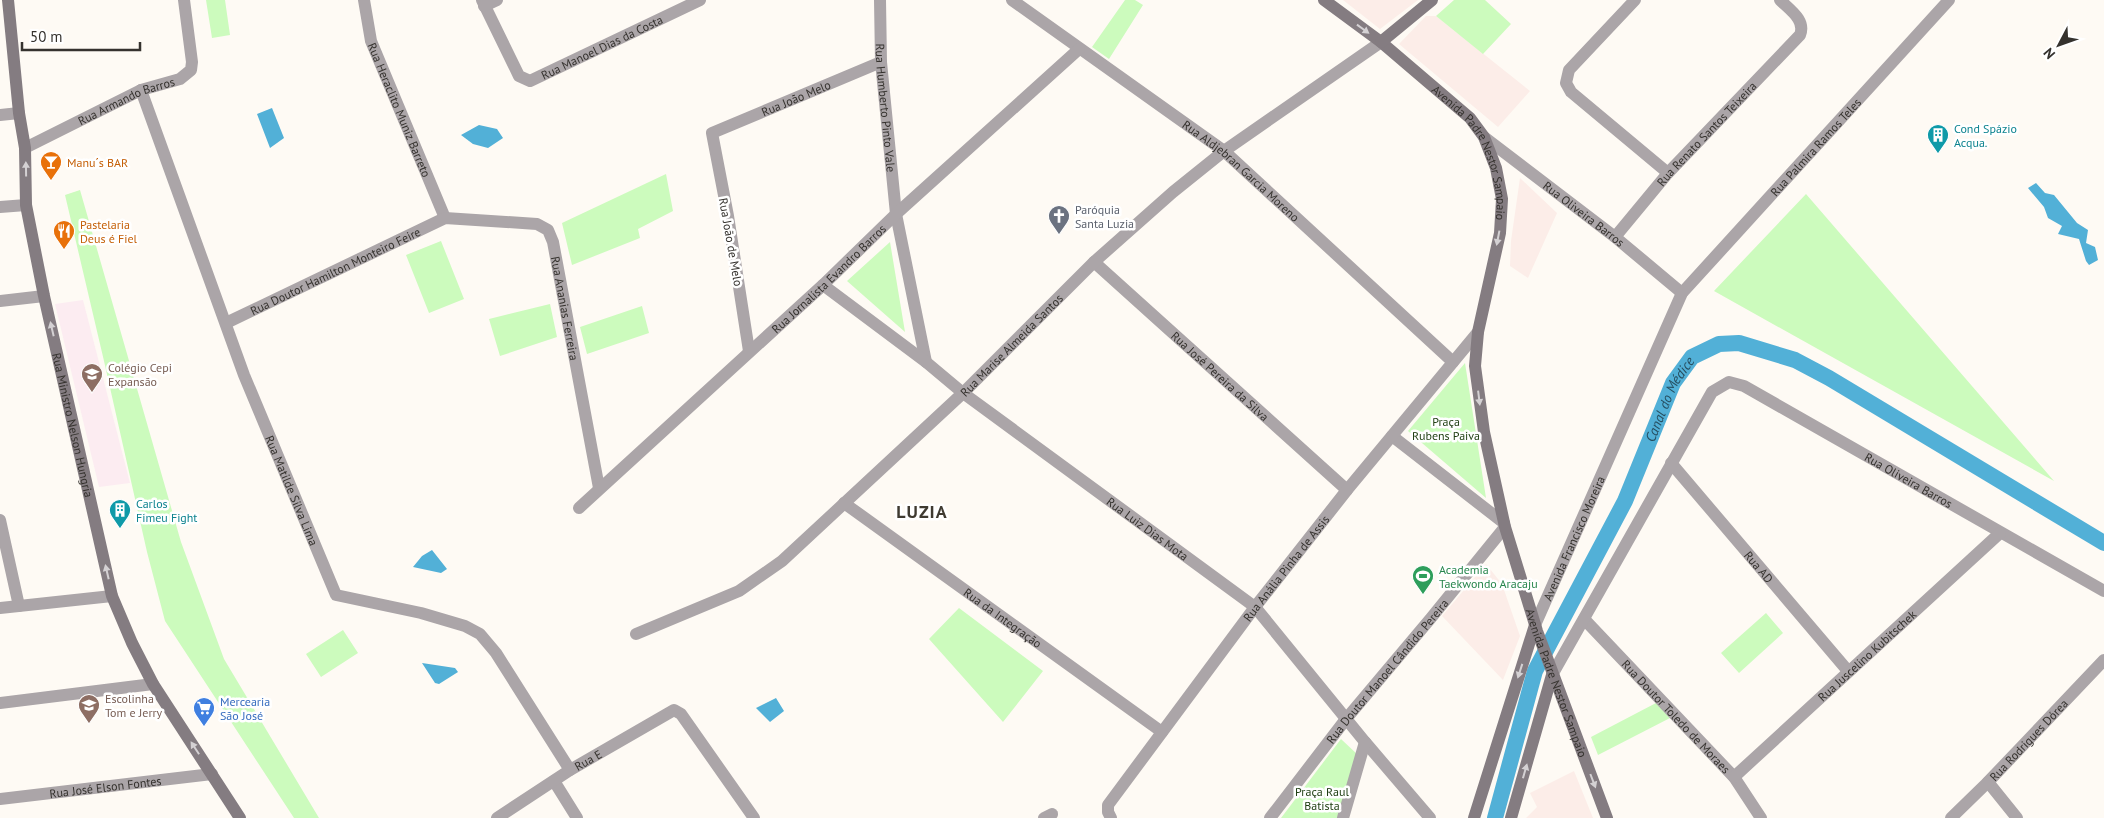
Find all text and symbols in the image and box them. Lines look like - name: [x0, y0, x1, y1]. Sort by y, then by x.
- street label: Rua Manoel Dias da Costa: [538, 11, 665, 82]
- scale bar: [22, 20, 140, 52]
- north arrow: [2034, 20, 2084, 70]
- one-way arrow: [1356, 23, 1369, 34]
- text: 50 m: [30, 27, 63, 46]
- street label: Rua Heraclito Muniz Barreto: [365, 40, 434, 179]
- street label: Rua Humberto Pinto Vale: [873, 43, 899, 173]
- text: N: [2039, 44, 2059, 63]
- street label: Rua Armando Barros: [75, 73, 176, 128]
- street label: Rua João Melo: [759, 77, 833, 119]
- street label: Rua Renato Santos Teixeira: [1653, 78, 1759, 189]
- street label: Avenida Padre Nestor Sampaio: [1429, 82, 1510, 221]
- street label: Rua Palmira Ramos Teles: [1767, 94, 1864, 199]
- street label: Rua Aldjebran Garcia Moreno: [1180, 116, 1303, 225]
- place label: Cond Spázio Acqua.: [1954, 121, 2017, 150]
- building icon: Cond Spázio Acqua.: [1926, 123, 1950, 154]
- bar icon: Manu´s BAR: [39, 150, 63, 181]
- place label: Manu´s BAR: [67, 155, 128, 170]
- one-way arrow: [22, 160, 30, 176]
- street label: Rua Oliveira Barros: [1540, 178, 1628, 249]
- street label: Rua João de Melo: [716, 197, 746, 287]
- place label: Paróquia Santa Luzia: [1075, 202, 1134, 231]
- church icon: Paróquia Santa Luzia: [1047, 204, 1071, 235]
- place label: Pastelaria Deus é Fiel: [80, 217, 137, 246]
- restaurant icon: Pastelaria Deus é Fiel: [52, 219, 76, 250]
- street label: Rua Jornalista Evandro Barros: [768, 221, 889, 336]
- street label: Rua Doutor Hamilton Monteiro Feire: [248, 223, 423, 318]
- one-way arrow: [1494, 231, 1502, 246]
- street label: Rua Ananias Ferreira: [548, 255, 582, 362]
- street label: Rua Marise Almeida Santos: [957, 290, 1066, 399]
- one-way arrow: [48, 321, 56, 336]
- street label: Rua José Pereira da Silva: [1168, 328, 1272, 424]
- street label: Rua Ministro Nelson Hungria: [50, 351, 97, 499]
- water label: Canal do Médice: [1641, 353, 1699, 444]
- place label: Colégio Cepi Expansão: [108, 360, 172, 389]
- school or university icon: Colégio Cepi Expansão: [80, 362, 104, 393]
- one-way arrow: [1476, 391, 1484, 407]
- park label: Praça Rubens Paiva: [1412, 414, 1480, 443]
- street label: Rua Matilde Silva Lima: [263, 433, 322, 548]
- street label: Rua Oliveira Barros: [1862, 449, 1955, 511]
- street label: Avenida Francisco Moreira: [1539, 474, 1608, 603]
- street label: Rua Luiz Dias Mota: [1104, 493, 1192, 563]
- place label: Carlos Fimeu Fight: [136, 496, 197, 525]
- building icon: Carlos Fimeu Fight: [108, 498, 132, 529]
- district label: LUZIA: [896, 500, 948, 523]
- street label: Rua Anália Pinha de Assis: [1240, 512, 1332, 624]
- street label: Rua AD: [1741, 548, 1777, 586]
- place label: Academia Taekwondo Aracaju: [1439, 562, 1538, 591]
- sports icon: Academia Taekwondo Aracaju: [1411, 564, 1435, 595]
- one-way arrow: [103, 565, 111, 580]
- street label: Rua da Integração: [961, 584, 1045, 651]
- street label: Rua Doutor Manoel Cândido Pereira: [1323, 595, 1451, 746]
- street label: Rua Juscelino Kubitschek: [1814, 606, 1919, 704]
- street label: Avenida Padre Nestor Sampaio: [1523, 607, 1591, 759]
- street label: Rua Doutor Toledo de Moraes: [1619, 656, 1734, 776]
- one-way arrow: [1516, 664, 1523, 679]
- place label: Escolinha Tom e Jerry: [105, 691, 163, 720]
- school or university icon: Escolinha Tom e Jerry: [77, 693, 101, 724]
- place label: Mercearia São José: [220, 694, 270, 723]
- supermarket icon: Mercearia São José: [192, 696, 216, 727]
- street label: Rua Rodrigues Dórea: [1986, 696, 2071, 784]
- one-way arrow: [190, 741, 199, 755]
- street label: Rua E: [572, 746, 604, 773]
- one-way arrow: [1521, 764, 1529, 779]
- street label: Rua José Elson Fontes: [48, 773, 162, 801]
- one-way arrow: [1589, 774, 1597, 789]
- park label: Praça Raul Batista: [1295, 784, 1349, 813]

